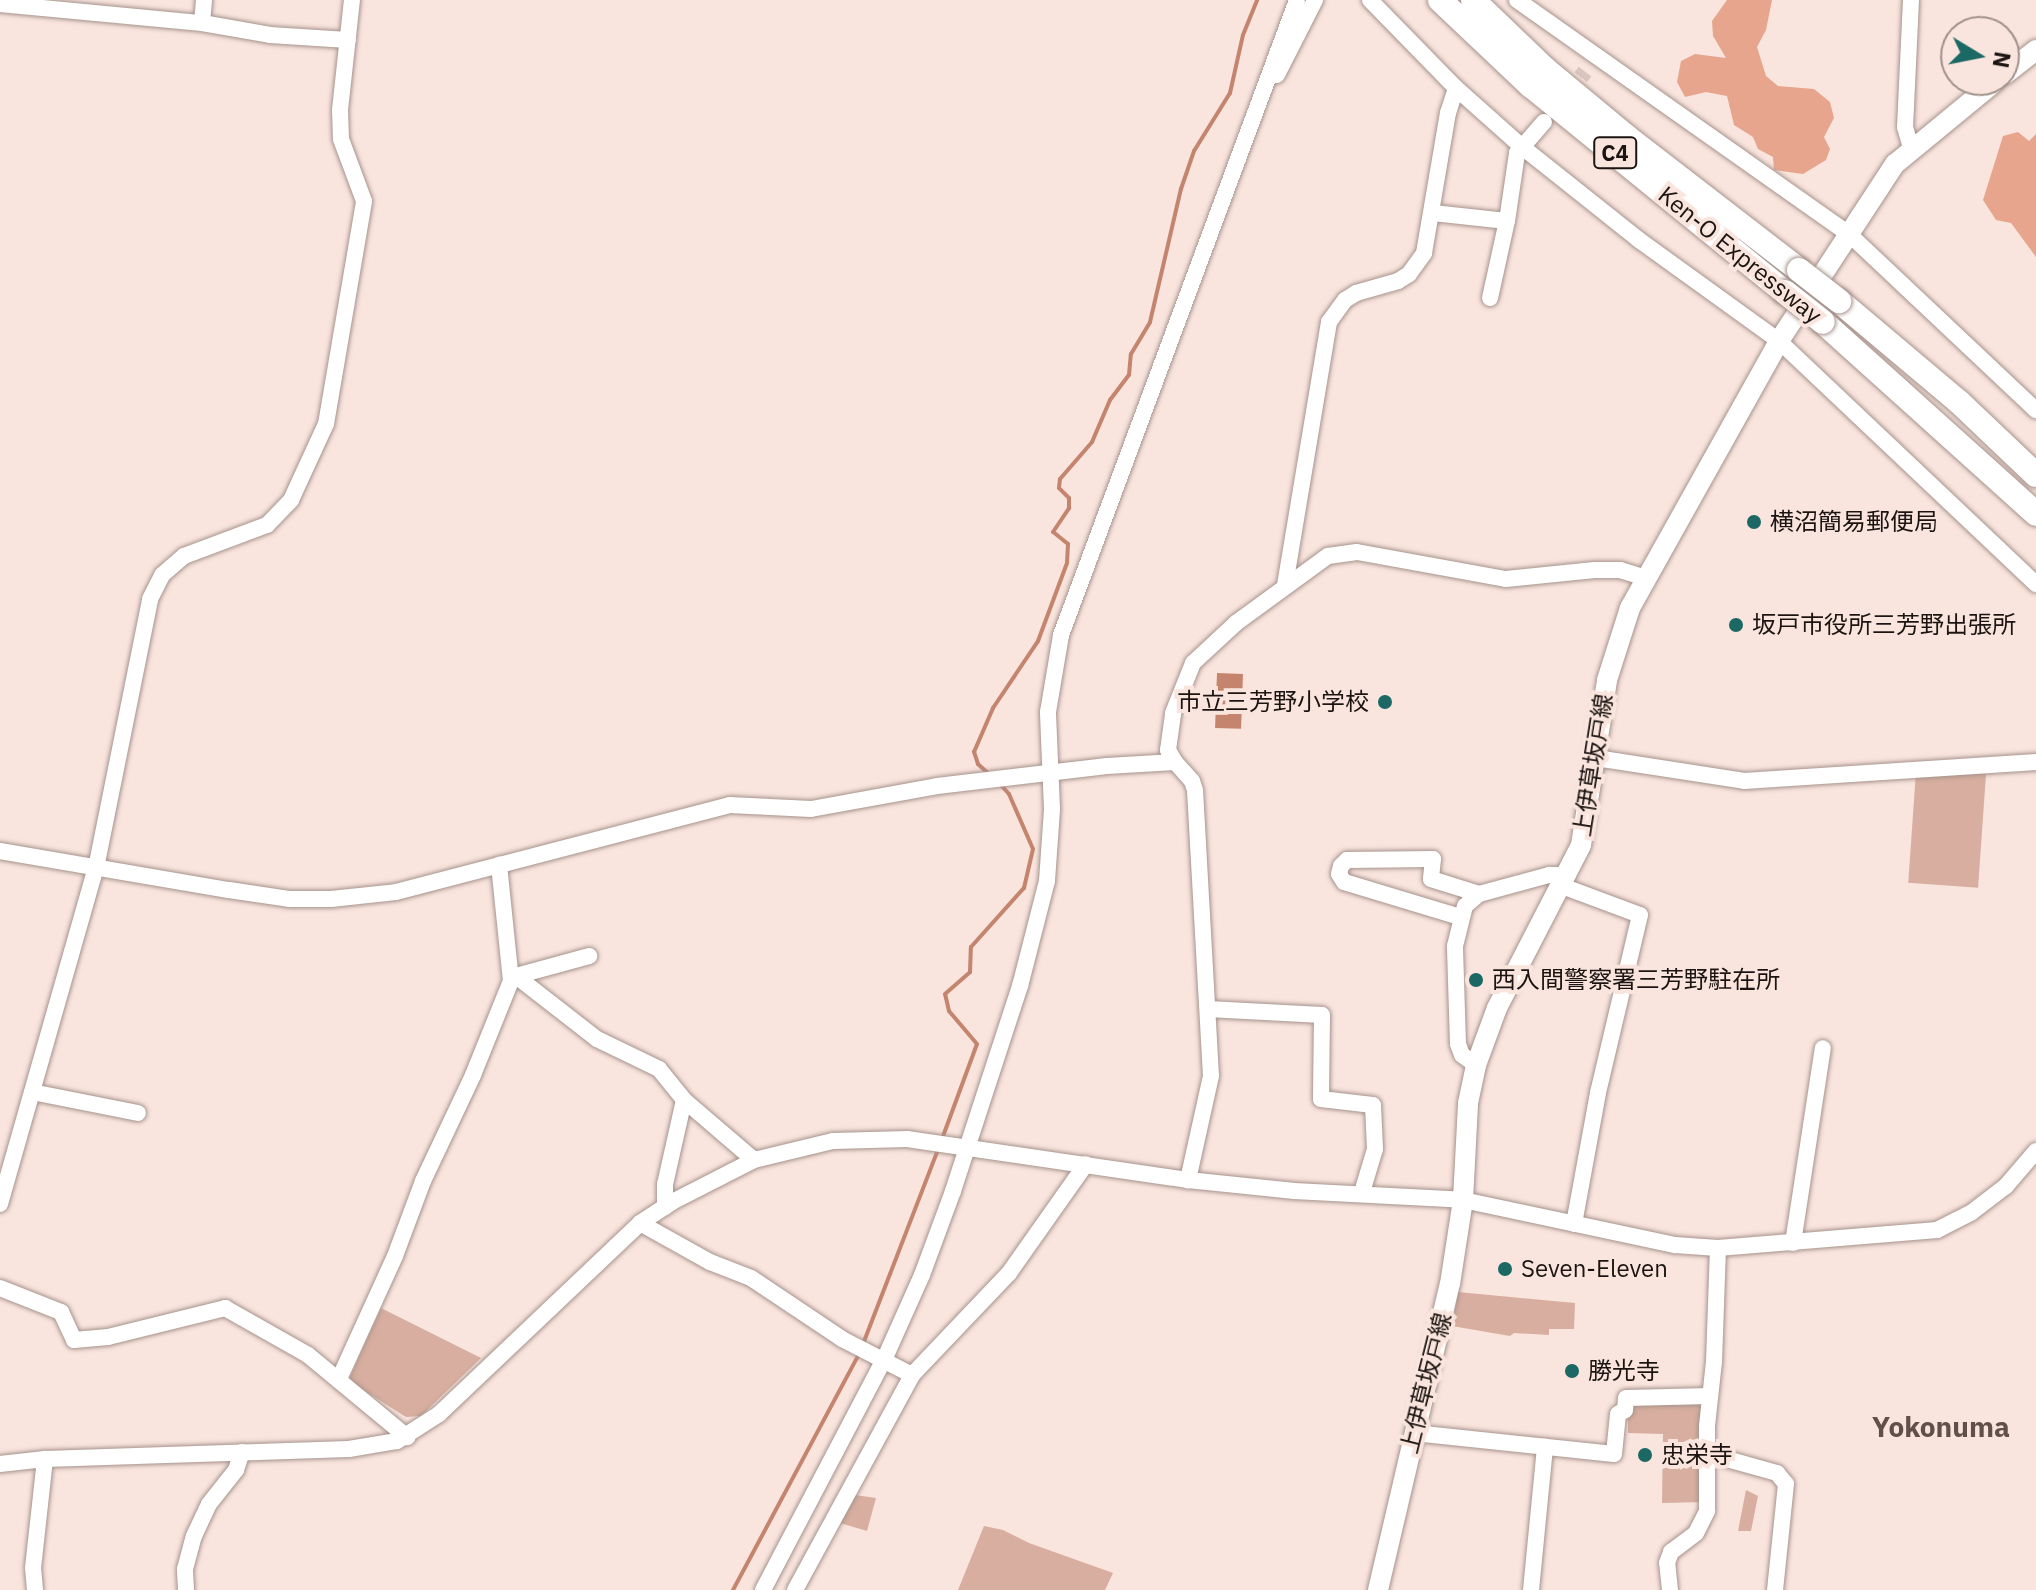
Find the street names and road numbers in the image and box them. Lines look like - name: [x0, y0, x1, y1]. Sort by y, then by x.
- road number: C4: [1593, 135, 1637, 171]
- street label: Ken-O Expressway: [1652, 180, 1828, 330]
- street label: 上伊草坂戸線: [1568, 692, 1618, 838]
- street label: 上伊草坂戸線: [1395, 1310, 1457, 1456]

